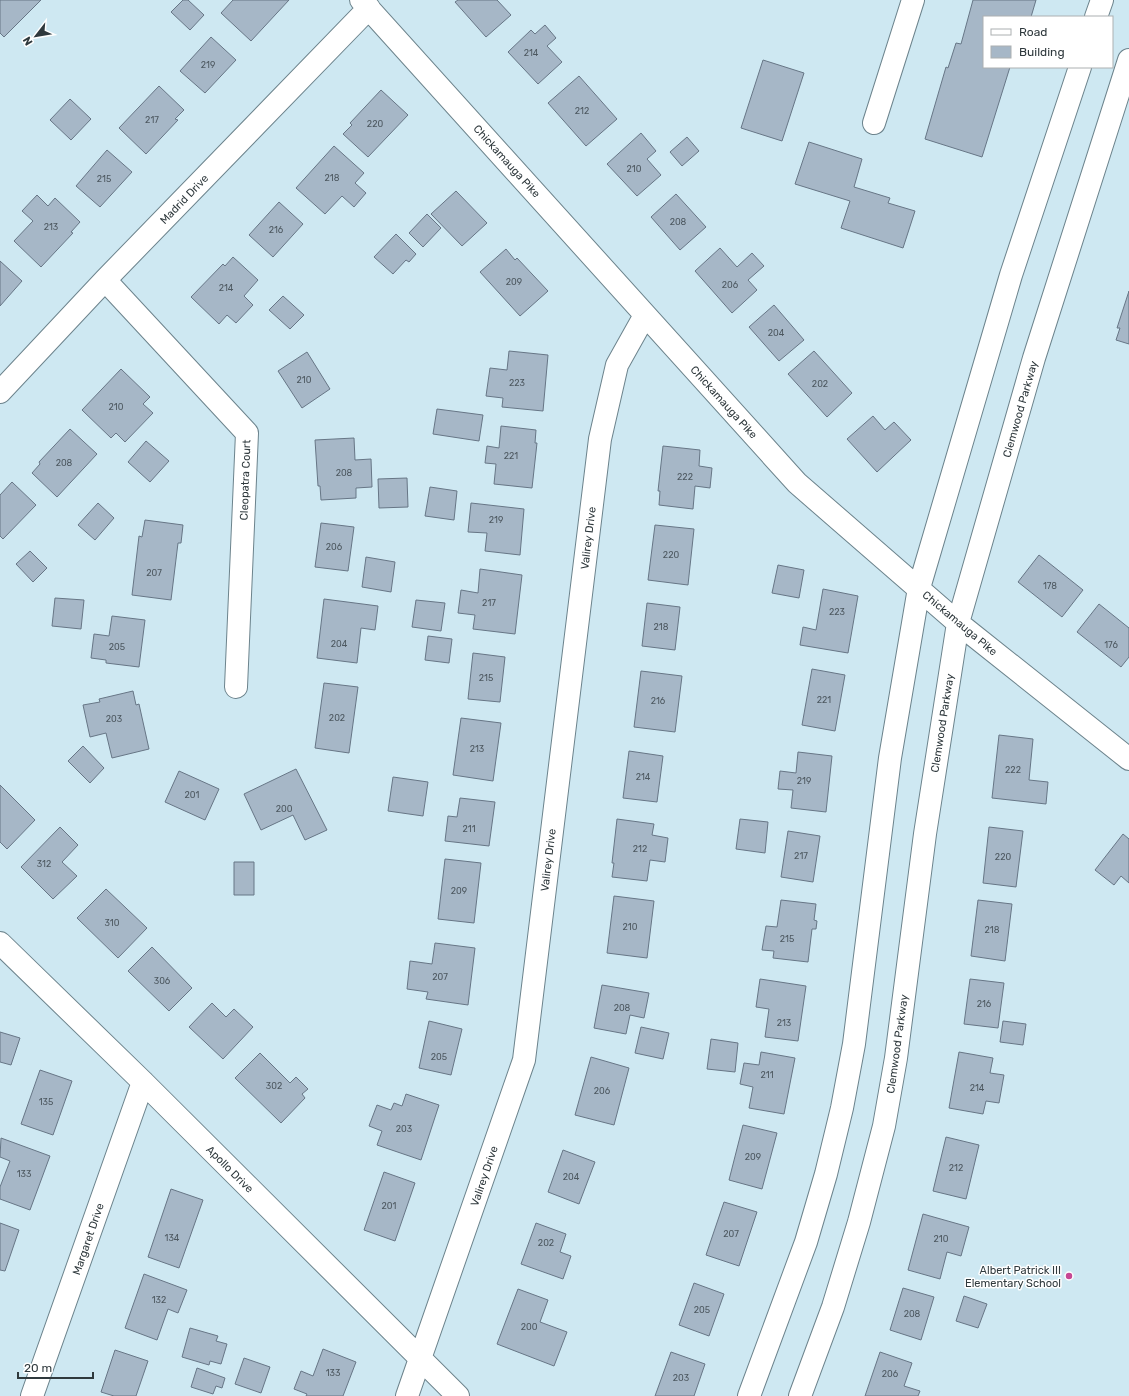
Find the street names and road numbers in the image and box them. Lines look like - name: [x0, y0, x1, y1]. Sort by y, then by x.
- street label: Chickamauga Pike: [471, 122, 543, 200]
- street label: Madrid Drive: [157, 172, 211, 227]
- street label: Clemwood Parkway: [1000, 359, 1041, 459]
- street label: Chickamauga Pike: [688, 363, 760, 441]
- street label: Cleopatra Court: [238, 439, 253, 521]
- street label: Valirey Drive: [578, 506, 599, 570]
- street label: Chickamauga Pike: [920, 588, 1000, 658]
- street label: Clemwood Parkway: [928, 673, 957, 773]
- street label: Valirey Drive: [538, 828, 559, 892]
- street label: Clemwood Parkway: [884, 994, 911, 1094]
- street label: Apollo Drive: [203, 1143, 256, 1196]
- street label: Valirey Drive: [468, 1144, 501, 1208]
- street label: Margaret Drive: [70, 1202, 107, 1277]

